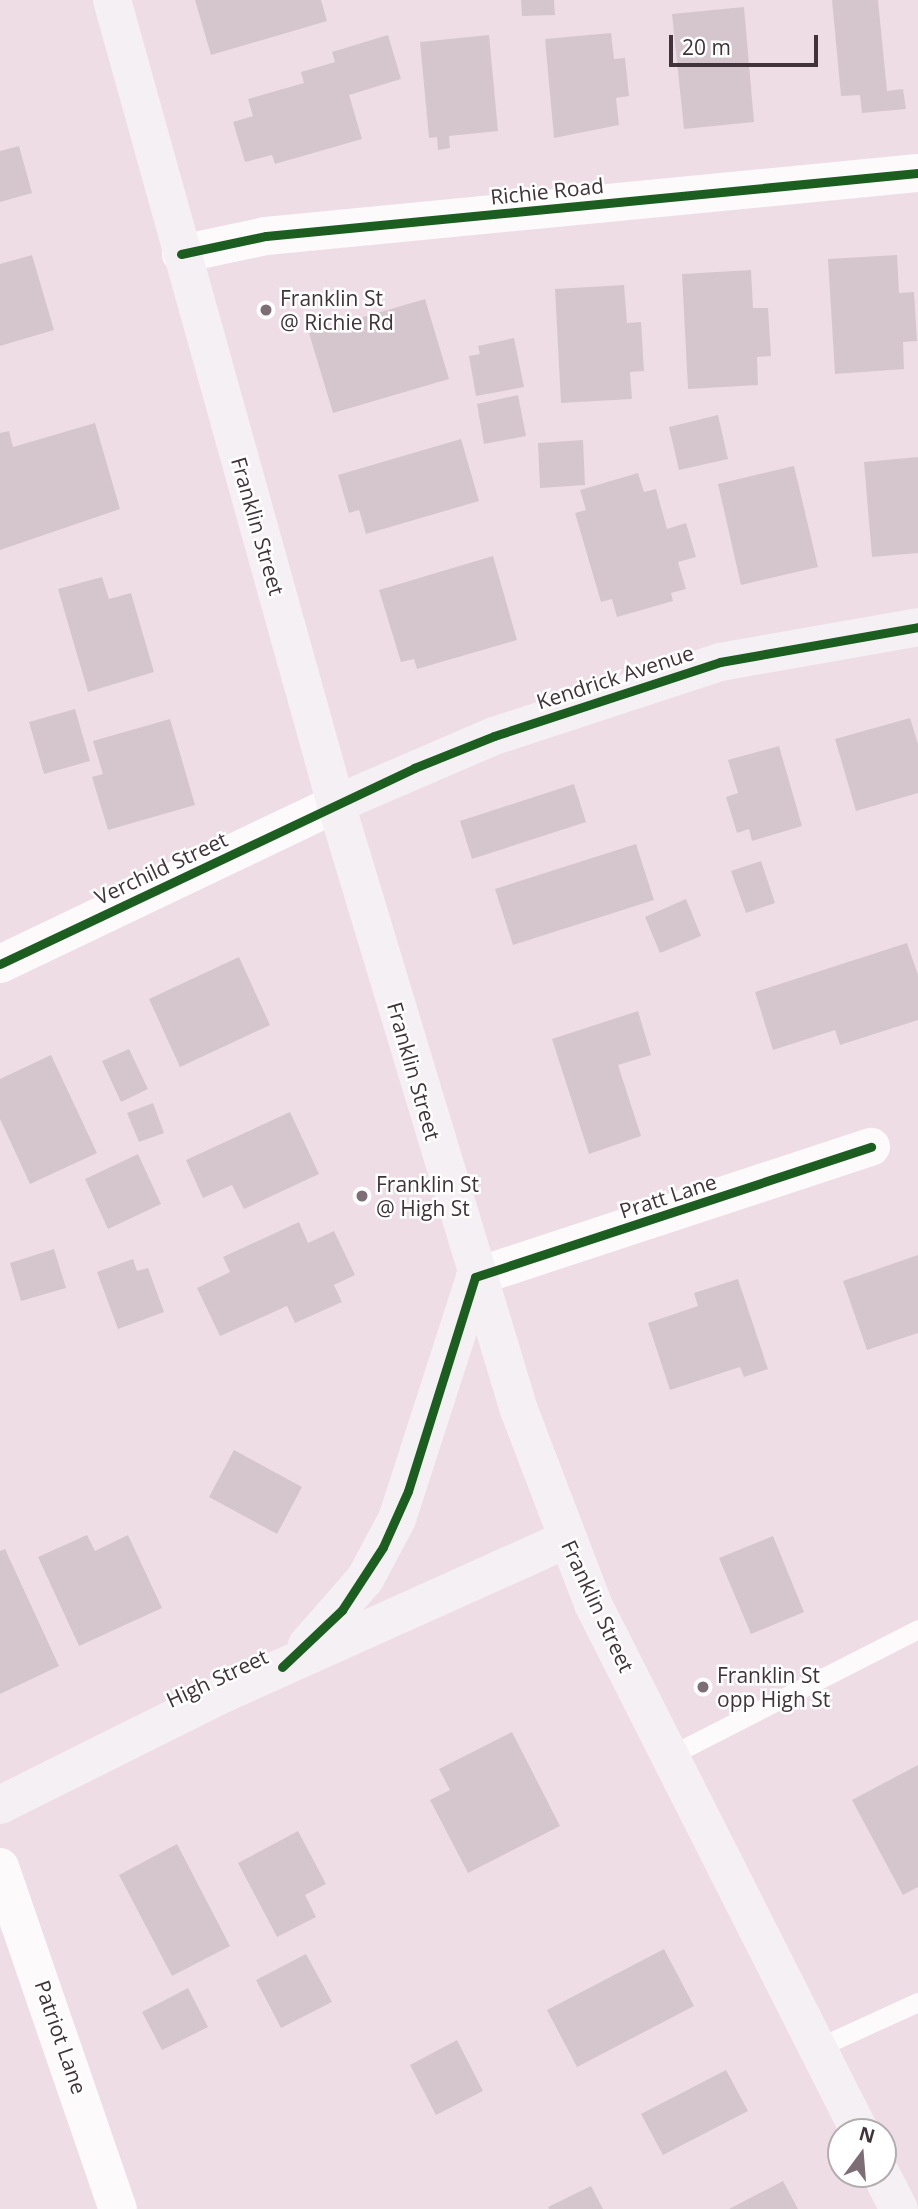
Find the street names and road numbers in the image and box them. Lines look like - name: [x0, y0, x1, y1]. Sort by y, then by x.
- street label: Richie Road: [489, 173, 605, 209]
- street label: Franklin Street: [226, 454, 290, 598]
- street label: Kendrick Avenue: [533, 640, 697, 714]
- street label: Verchild Street: [91, 826, 231, 910]
- street label: Franklin Street: [382, 999, 446, 1143]
- street label: Pratt Lane: [616, 1168, 720, 1224]
- street label: Franklin Street: [556, 1536, 640, 1676]
- street label: High Street: [162, 1644, 272, 1712]
- street label: Patriot Lane: [30, 1977, 92, 2097]

